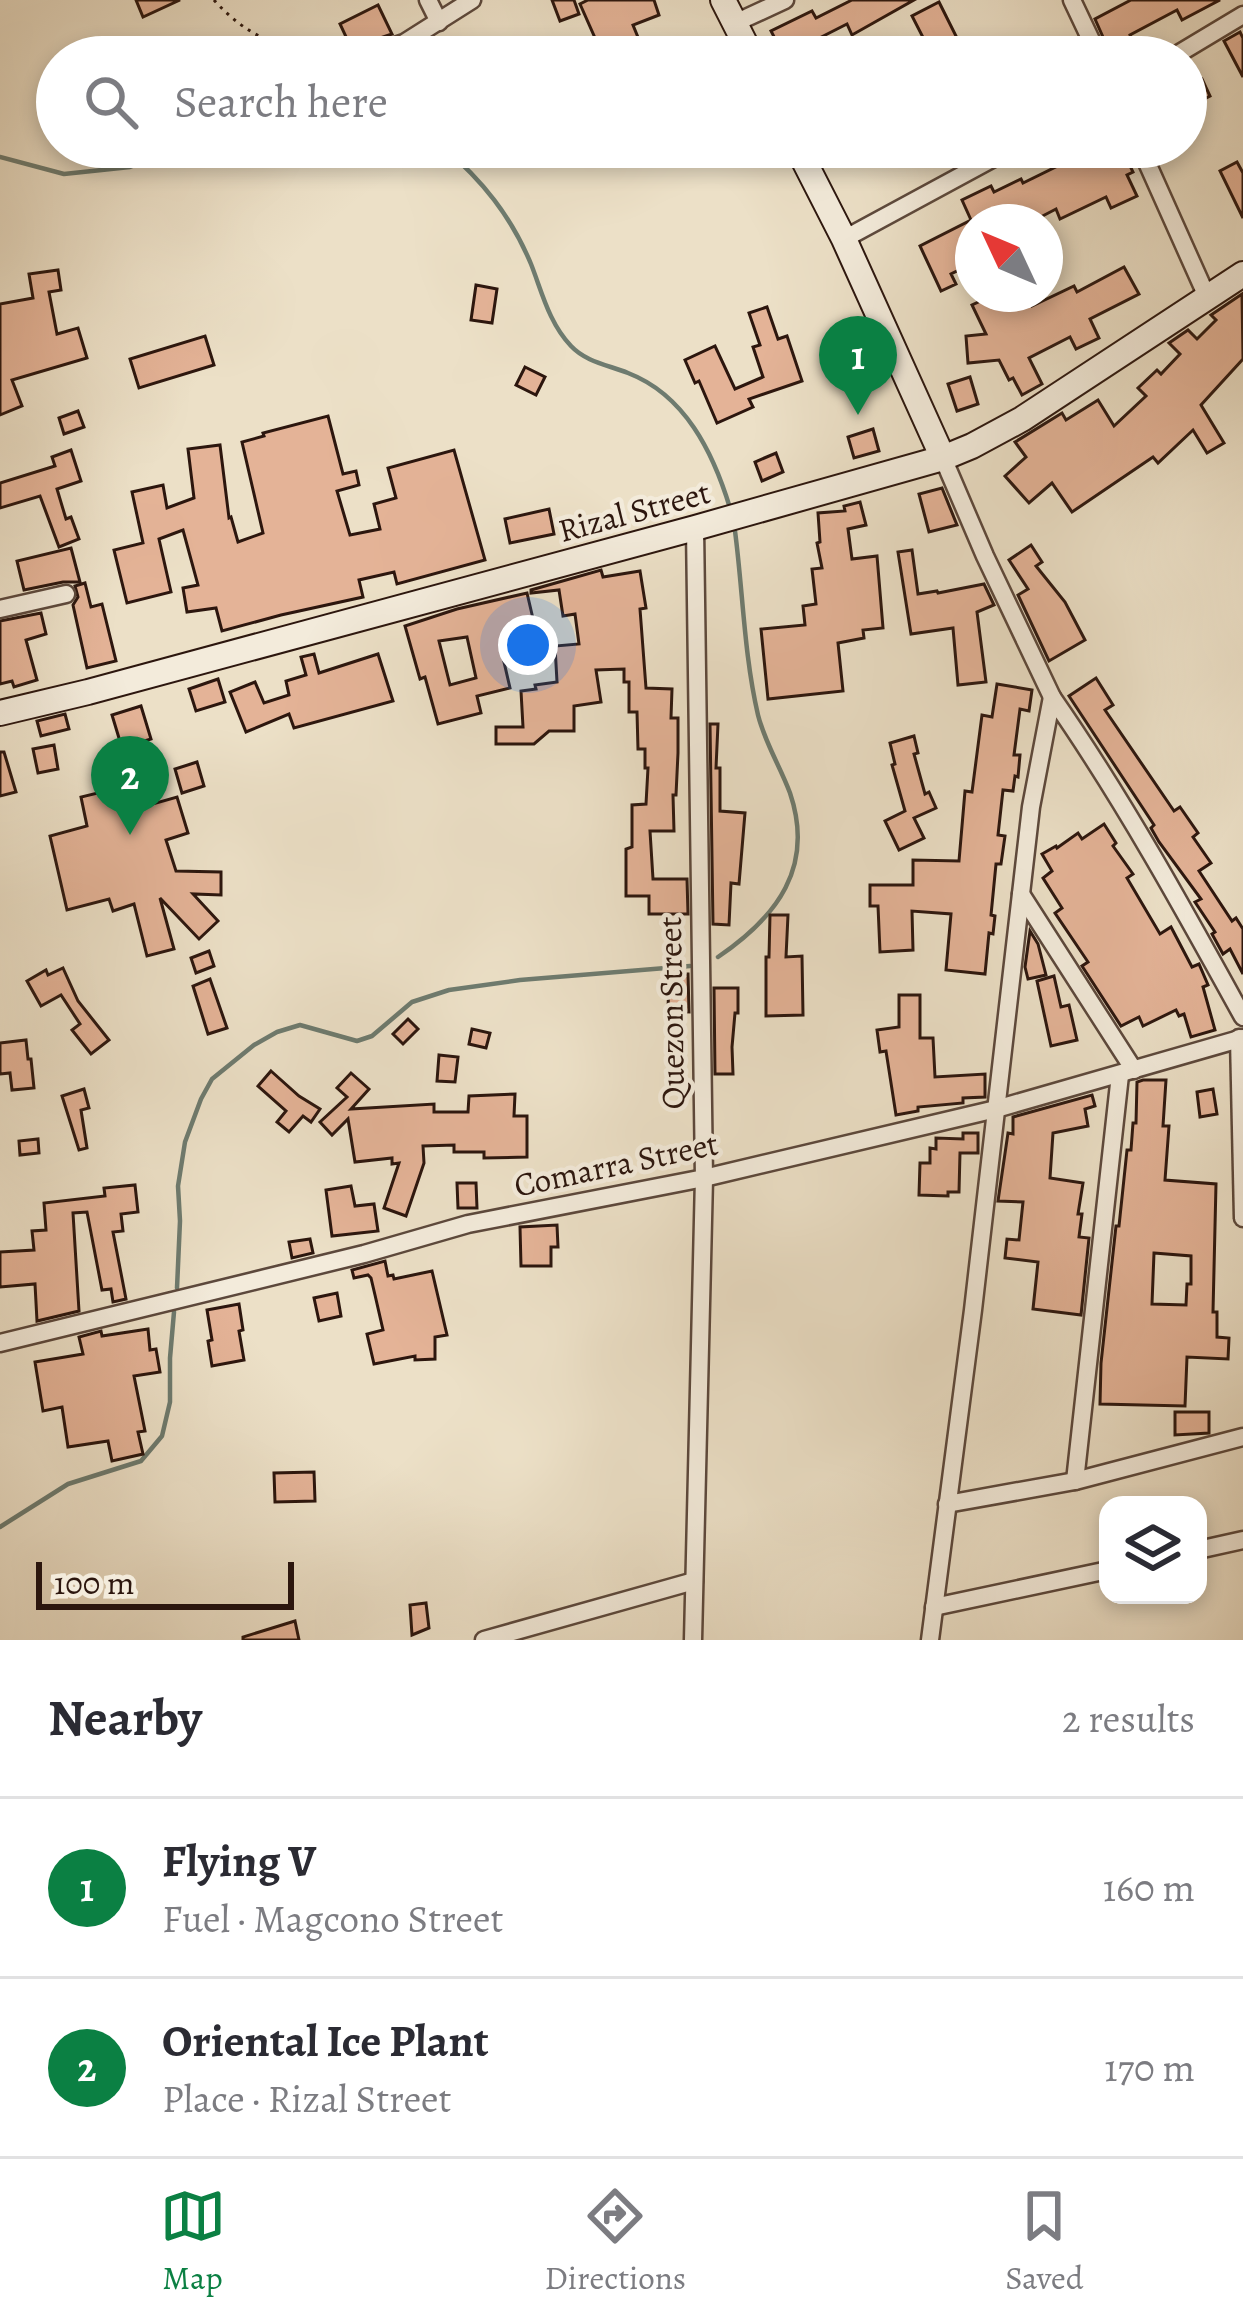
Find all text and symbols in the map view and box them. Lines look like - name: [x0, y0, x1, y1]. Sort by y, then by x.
- search box: [36, 36, 1207, 168]
- icon: search: [78, 69, 144, 135]
- text: Search here: [174, 71, 388, 133]
- north arrow: [955, 204, 1063, 312]
- pin: 1: [819, 316, 897, 415]
- street label: Rizal Street: [553, 469, 715, 553]
- your location: [498, 615, 558, 675]
- pin: 2: [91, 736, 169, 835]
- street label: Quezon Street: [647, 916, 695, 1110]
- street label: Comarra Street: [510, 1120, 722, 1208]
- map controls: [1099, 1496, 1207, 1604]
- button: layers: [1099, 1496, 1207, 1604]
- scale bar: [36, 1556, 294, 1609]
- text: 100 m: [54, 1560, 134, 1605]
- text: Nearby: [48, 1683, 202, 1753]
- text: 2 results: [1062, 1692, 1195, 1745]
- text: Flying V: [162, 1830, 316, 1892]
- text: 1: [80, 1861, 94, 1914]
- text: 160 m: [1103, 1861, 1195, 1914]
- text: Fuel · Magcono Street: [162, 1892, 503, 1945]
- text: Oriental Ice Plant: [162, 2010, 489, 2072]
- text: 2: [78, 2041, 96, 2094]
- text: 170 m: [1104, 2041, 1195, 2094]
- text: Place · Rizal Street: [162, 2072, 451, 2125]
- tab: Map: [160, 2183, 226, 2300]
- tab: Directions: [545, 2183, 686, 2300]
- tab: Saved: [1005, 2183, 1083, 2300]

